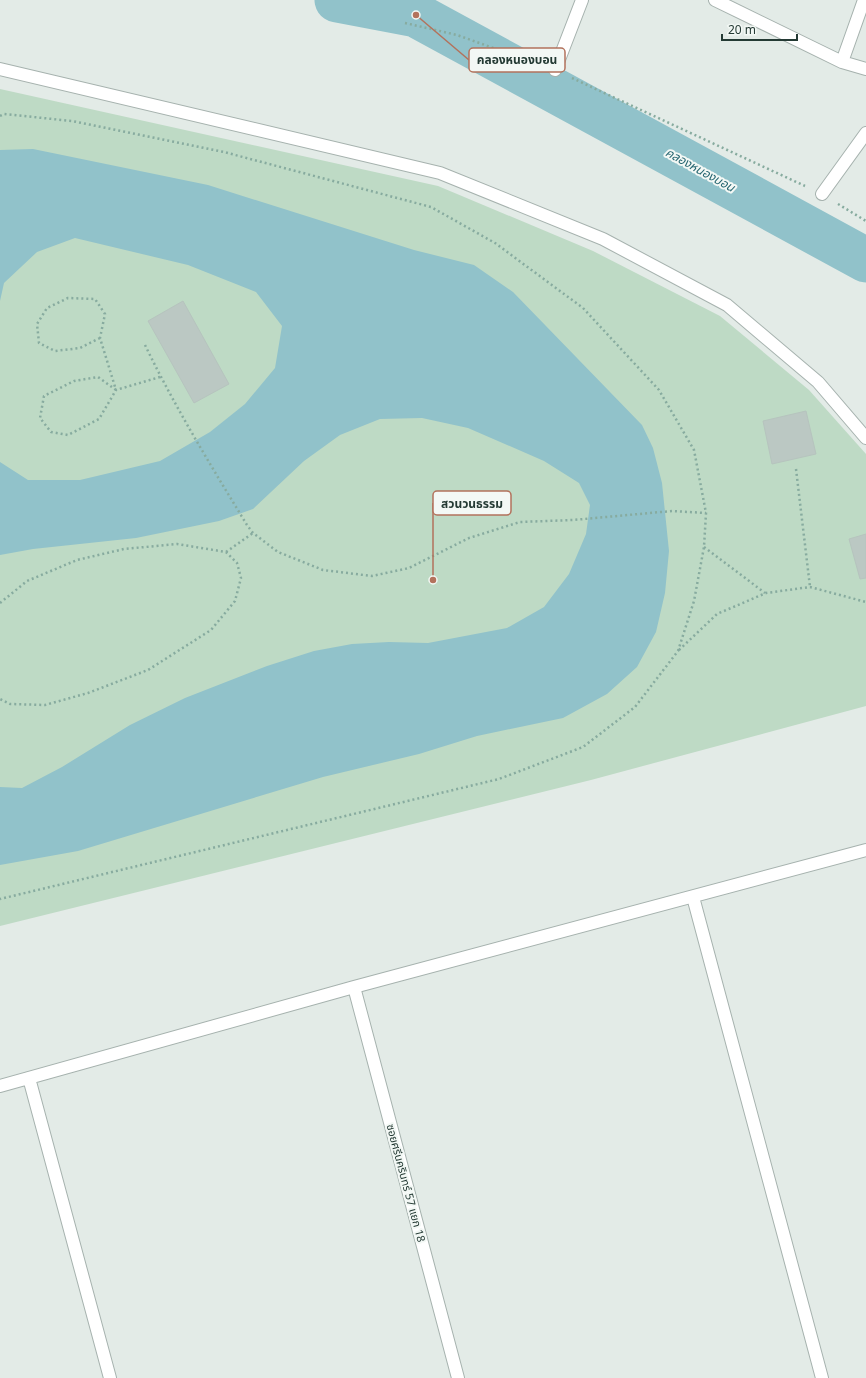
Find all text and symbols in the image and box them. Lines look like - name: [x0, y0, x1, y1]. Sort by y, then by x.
- scale bar: [722, 16, 797, 42]
- text: 20 m: [728, 21, 756, 38]
- callout: คลองหนองบอน: [469, 48, 565, 72]
- text: คลองหนองบอน: [477, 51, 557, 68]
- water label: คลองหนองบอน: [663, 144, 738, 196]
- callout: สวนวนธรรม: [433, 491, 511, 515]
- text: สวนวนธรรม: [441, 495, 503, 512]
- street label: ซอยศรีนครินทร์ 57 แยก 18: [383, 1122, 429, 1244]

